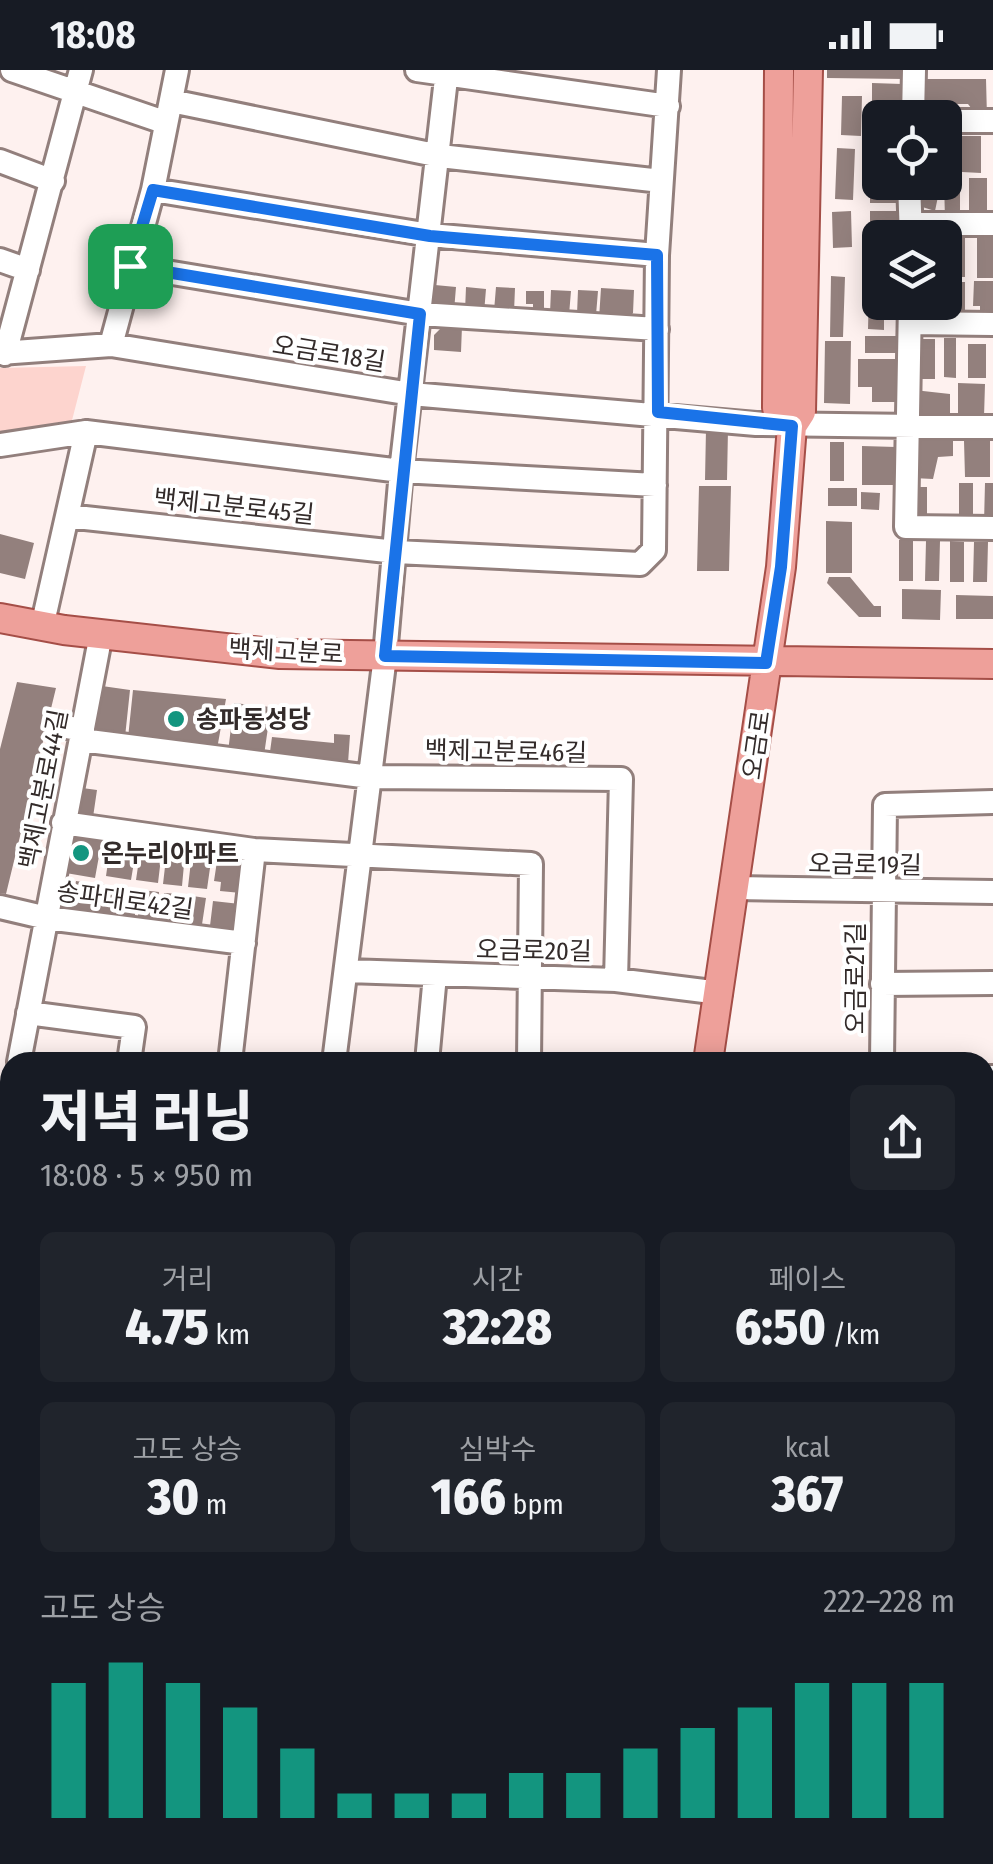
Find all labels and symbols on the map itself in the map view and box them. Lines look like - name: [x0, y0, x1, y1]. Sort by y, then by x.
- pin: [88, 224, 173, 309]
- street label: 오금로18길: [270, 330, 388, 378]
- street label: 백제고분로45길: [152, 484, 316, 530]
- street label: 백제고분로: [228, 634, 344, 670]
- place label: 송파동성당: [196, 705, 311, 735]
- street label: 백제고분로44길: [14, 707, 74, 872]
- marker: 송파동성당: [165, 708, 187, 730]
- street label: 오금로: [737, 709, 777, 781]
- street label: 백제고분로46길: [424, 736, 587, 768]
- place label: 온누리아파트: [101, 839, 239, 869]
- marker: 온누리아파트: [70, 842, 92, 864]
- street label: 오금로19길: [808, 849, 922, 881]
- street label: 송파대로42길: [55, 877, 195, 925]
- street label: 오금로21길: [841, 922, 871, 1034]
- street label: 오금로20길: [476, 935, 592, 967]

